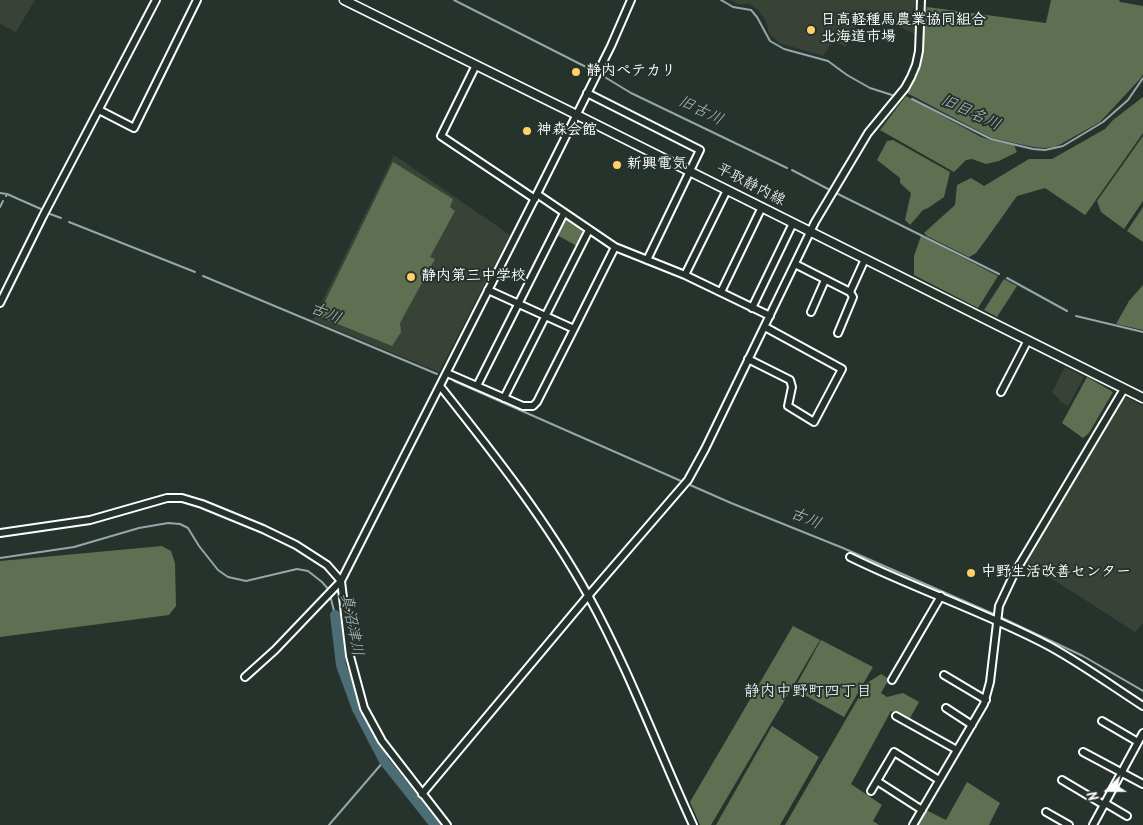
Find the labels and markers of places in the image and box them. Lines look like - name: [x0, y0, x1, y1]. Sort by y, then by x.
- place label: 日高軽種馬農業協同組合 北海道市場: [821, 12, 986, 47]
- marker: 日高軽種馬農業協同組合 北海道市場: [805, 24, 817, 36]
- place label: 静内ぺテカリ: [586, 63, 676, 81]
- marker: 静内ぺテカリ: [570, 66, 582, 78]
- place label: 神森会館: [537, 122, 597, 140]
- marker: 神森会館: [521, 125, 533, 137]
- place label: 新興電気: [627, 156, 687, 174]
- marker: 新興電気: [611, 159, 623, 171]
- place label: 静内第三中学校: [421, 268, 526, 286]
- marker: 静内第三中学校: [405, 271, 417, 283]
- place label: 中野生活改善センター: [981, 564, 1131, 582]
- marker: 中野生活改善センター: [965, 567, 977, 579]

